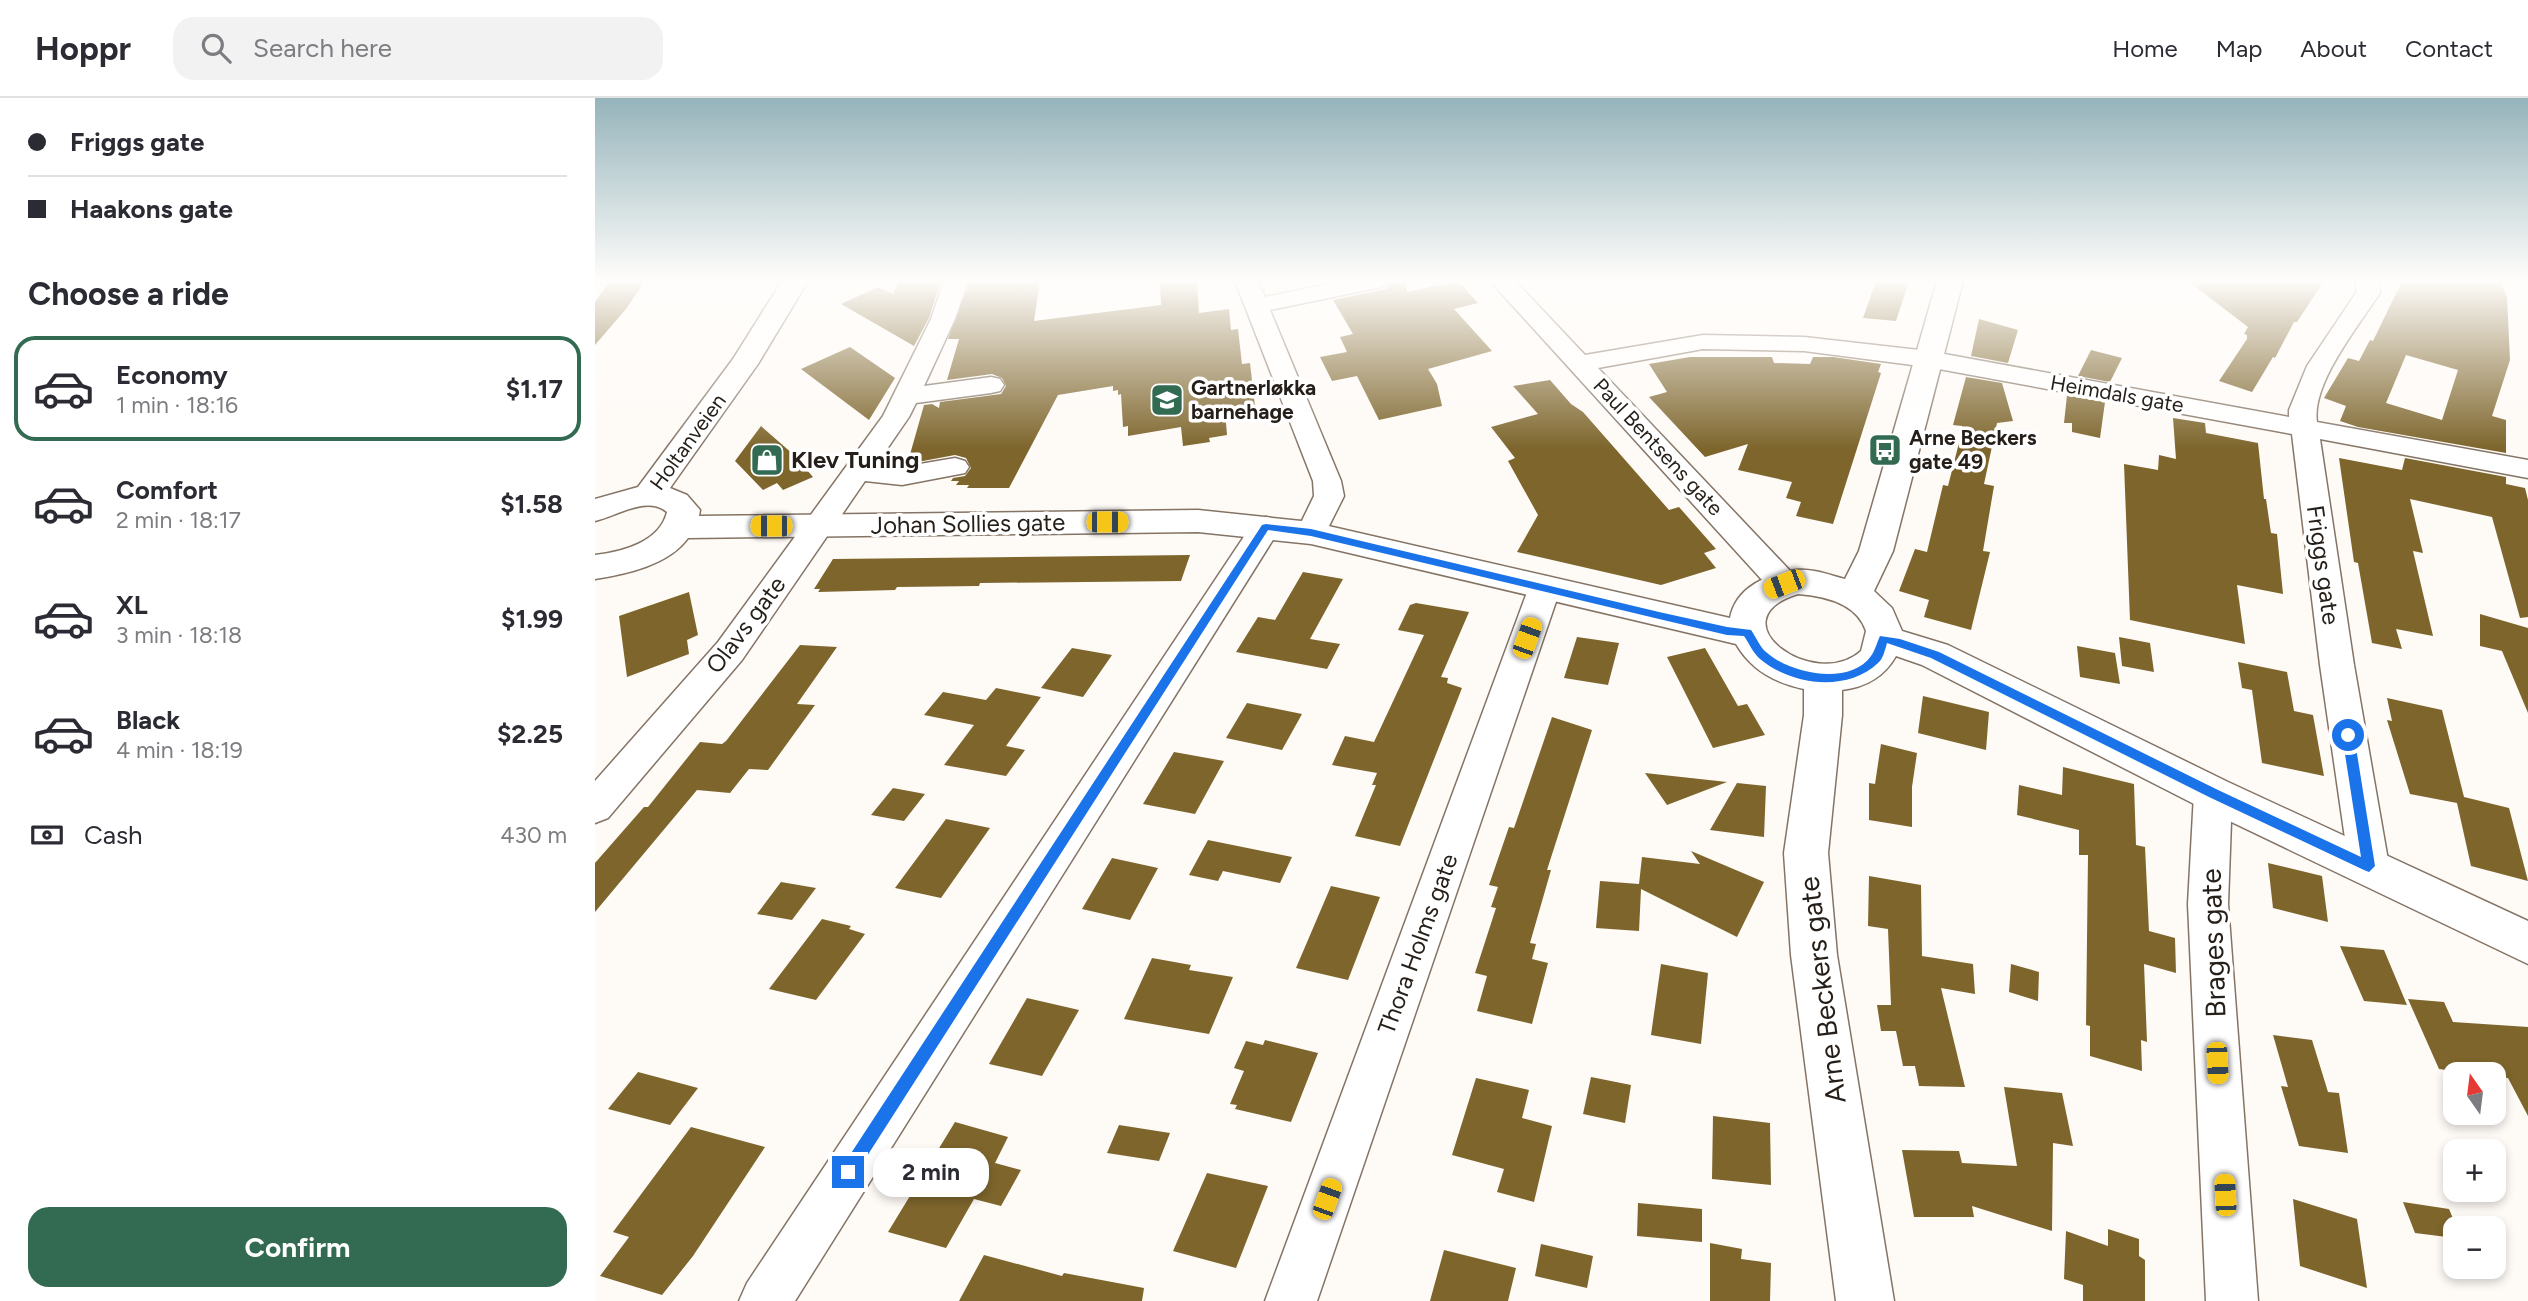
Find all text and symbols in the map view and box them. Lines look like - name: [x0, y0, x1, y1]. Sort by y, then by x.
- search box: [173, 17, 663, 80]
- text: Hoppr: [35, 29, 131, 68]
- icon: search: [197, 29, 235, 67]
- text: Search here: [253, 32, 392, 64]
- text: Home: [2112, 34, 2178, 63]
- text: Map: [2216, 34, 2262, 63]
- text: About: [2300, 34, 2367, 63]
- text: Contact: [2405, 34, 2493, 63]
- text: Friggs gate: [70, 126, 204, 158]
- text: Haakons gate: [70, 193, 233, 225]
- text: Choose a ride: [28, 275, 229, 313]
- icon: car: [32, 357, 95, 420]
- text: Economy: [116, 359, 228, 391]
- street label: Heimdals gate: [2048, 369, 2186, 418]
- text: $1.17: [506, 373, 563, 405]
- street label: Paul Bentsens gate: [1588, 373, 1728, 520]
- place label: Gartnerløkka barnehage: [1191, 375, 1316, 424]
- school or university icon: Gartnerløkka barnehage: [1148, 381, 1186, 419]
- street label: Holtanveien: [644, 389, 731, 495]
- text: 1 min · 18:16: [116, 391, 238, 419]
- place label: Arne Beckers gate 49: [1909, 425, 2037, 474]
- bus stop icon: Arne Beckers gate 49: [1866, 431, 1904, 469]
- shop icon: Klev Tuning: [748, 441, 786, 479]
- place label: Klev Tuning: [791, 445, 919, 474]
- icon: car: [32, 472, 95, 535]
- text: Comfort: [116, 474, 218, 506]
- text: $1.58: [500, 488, 563, 520]
- street label: Friggs gate: [2301, 503, 2346, 626]
- text: 2 min · 18:17: [116, 506, 241, 534]
- street label: Johan Sollies gate: [870, 507, 1066, 540]
- car: [1087, 512, 1129, 533]
- car: [751, 516, 793, 537]
- car: [1761, 567, 1808, 601]
- street label: Olavs gate: [700, 570, 791, 679]
- icon: car: [32, 587, 95, 650]
- text: XL: [116, 589, 148, 621]
- text: $1.99: [501, 603, 563, 635]
- car: [1510, 615, 1545, 661]
- text: 3 min · 18:18: [116, 621, 242, 649]
- icon: car: [32, 702, 95, 765]
- text: Black: [116, 704, 180, 736]
- text: $2.25: [497, 718, 563, 750]
- route start: [2332, 719, 2364, 751]
- text: 4 min · 18:19: [116, 736, 243, 764]
- icon: cash: [28, 816, 66, 854]
- text: Cash: [84, 819, 143, 851]
- text: 430 m: [500, 821, 567, 849]
- street label: Thora Holms gate: [1371, 850, 1464, 1038]
- street label: Brages gate: [2193, 868, 2233, 1018]
- street label: Arne Beckers gate: [1791, 875, 1853, 1105]
- car: [2206, 1041, 2229, 1085]
- north arrow: [2443, 1062, 2506, 1125]
- map controls: [2443, 1062, 2506, 1279]
- button: +: [2443, 1139, 2506, 1202]
- callout: 2 min: [873, 1148, 988, 1196]
- route end: [832, 1156, 864, 1188]
- text: 2 min: [902, 1158, 960, 1186]
- car: [2214, 1173, 2237, 1217]
- car: [1310, 1176, 1345, 1222]
- button: Confirm: [28, 1207, 567, 1287]
- button: −: [2443, 1216, 2506, 1279]

